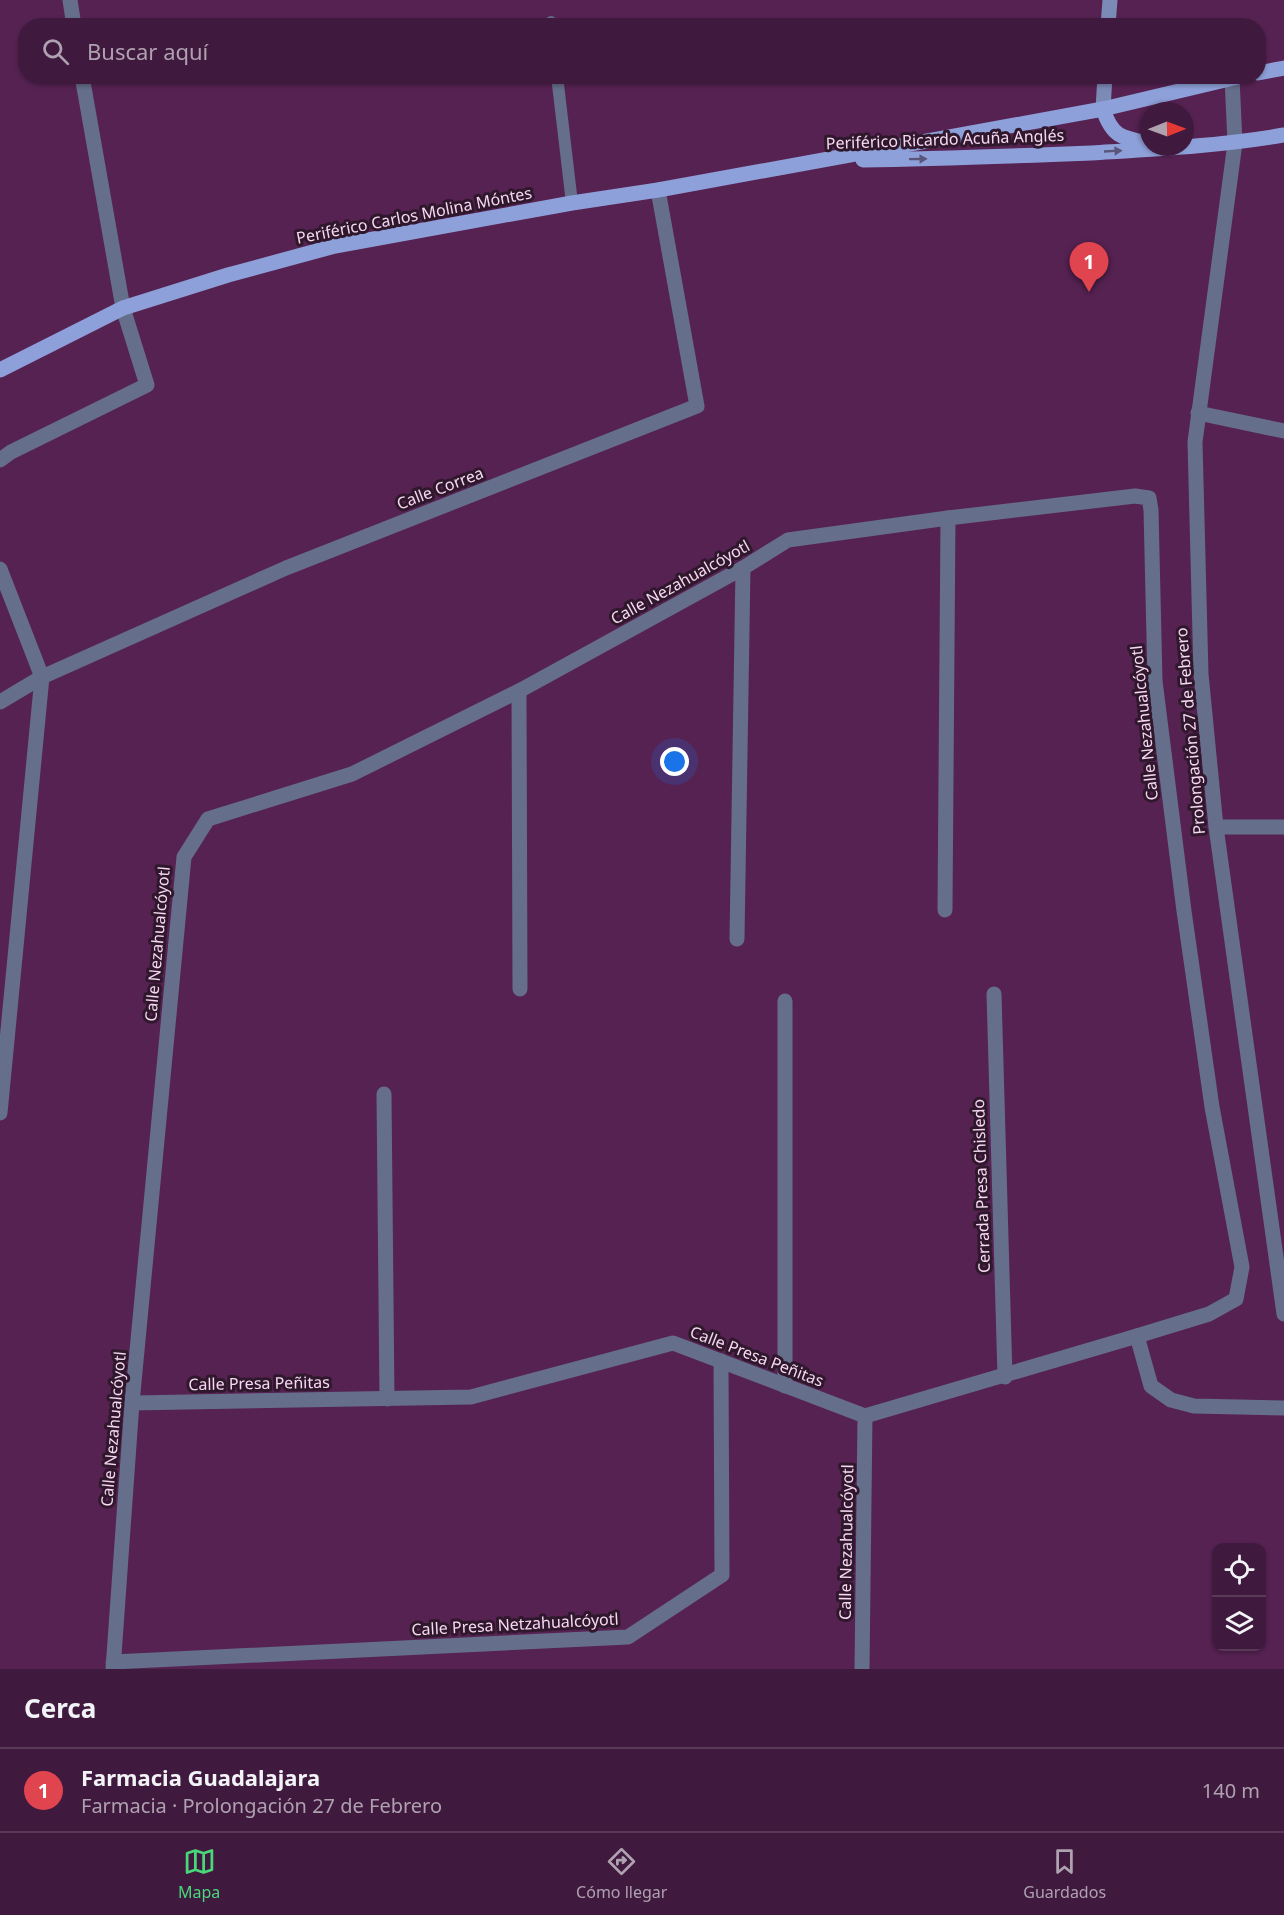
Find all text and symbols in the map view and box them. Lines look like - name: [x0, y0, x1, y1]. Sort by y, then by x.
- search box: [18, 18, 1266, 84]
- icon: search: [39, 35, 72, 68]
- text: Buscar aquí: [87, 36, 208, 66]
- north arrow: [1140, 102, 1194, 156]
- street label: Periférico Ricardo Acuña Anglés: [825, 124, 1065, 154]
- one-way arrow: [1104, 147, 1123, 156]
- one-way arrow: [909, 155, 928, 164]
- street label: Periférico Carlos Molina Móntes: [294, 181, 534, 249]
- pin: 1: [1070, 242, 1108, 292]
- street label: Calle Correa: [393, 461, 487, 515]
- street label: Calle Nezahualcóyotl: [607, 535, 753, 629]
- street label: Prolongación 27 de Febrero: [1170, 627, 1210, 835]
- street label: Calle Nezahualcóyotl: [1125, 644, 1163, 802]
- your location: [660, 747, 689, 776]
- street label: Calle Nezahualcóyotl: [139, 865, 175, 1023]
- street label: Cerrada Presa Chisledo: [967, 1099, 995, 1273]
- street label: Calle Presa Peñitas: [687, 1320, 827, 1392]
- street label: Calle Nezahualcóyotl: [95, 1350, 131, 1508]
- street label: Calle Presa Peñitas: [188, 1371, 330, 1395]
- street label: Calle Nezahualcóyotl: [834, 1464, 858, 1620]
- map controls: [1212, 1543, 1266, 1651]
- button: locate: [1212, 1543, 1266, 1597]
- button: layers: [1212, 1597, 1266, 1651]
- street label: Calle Presa Netzahualcóyotl: [411, 1608, 619, 1640]
- text: Cerca: [24, 1690, 96, 1726]
- text: Farmacia Guadalajara: [81, 1762, 320, 1792]
- text: 1: [38, 1777, 49, 1804]
- text: 140 m: [1202, 1777, 1260, 1804]
- text: Farmacia · Prolongación 27 de Febrero: [81, 1792, 442, 1819]
- tab: Mapa: [178, 1845, 220, 1903]
- tab: Cómo llegar: [576, 1845, 667, 1903]
- tab: Guardados: [1023, 1845, 1106, 1903]

